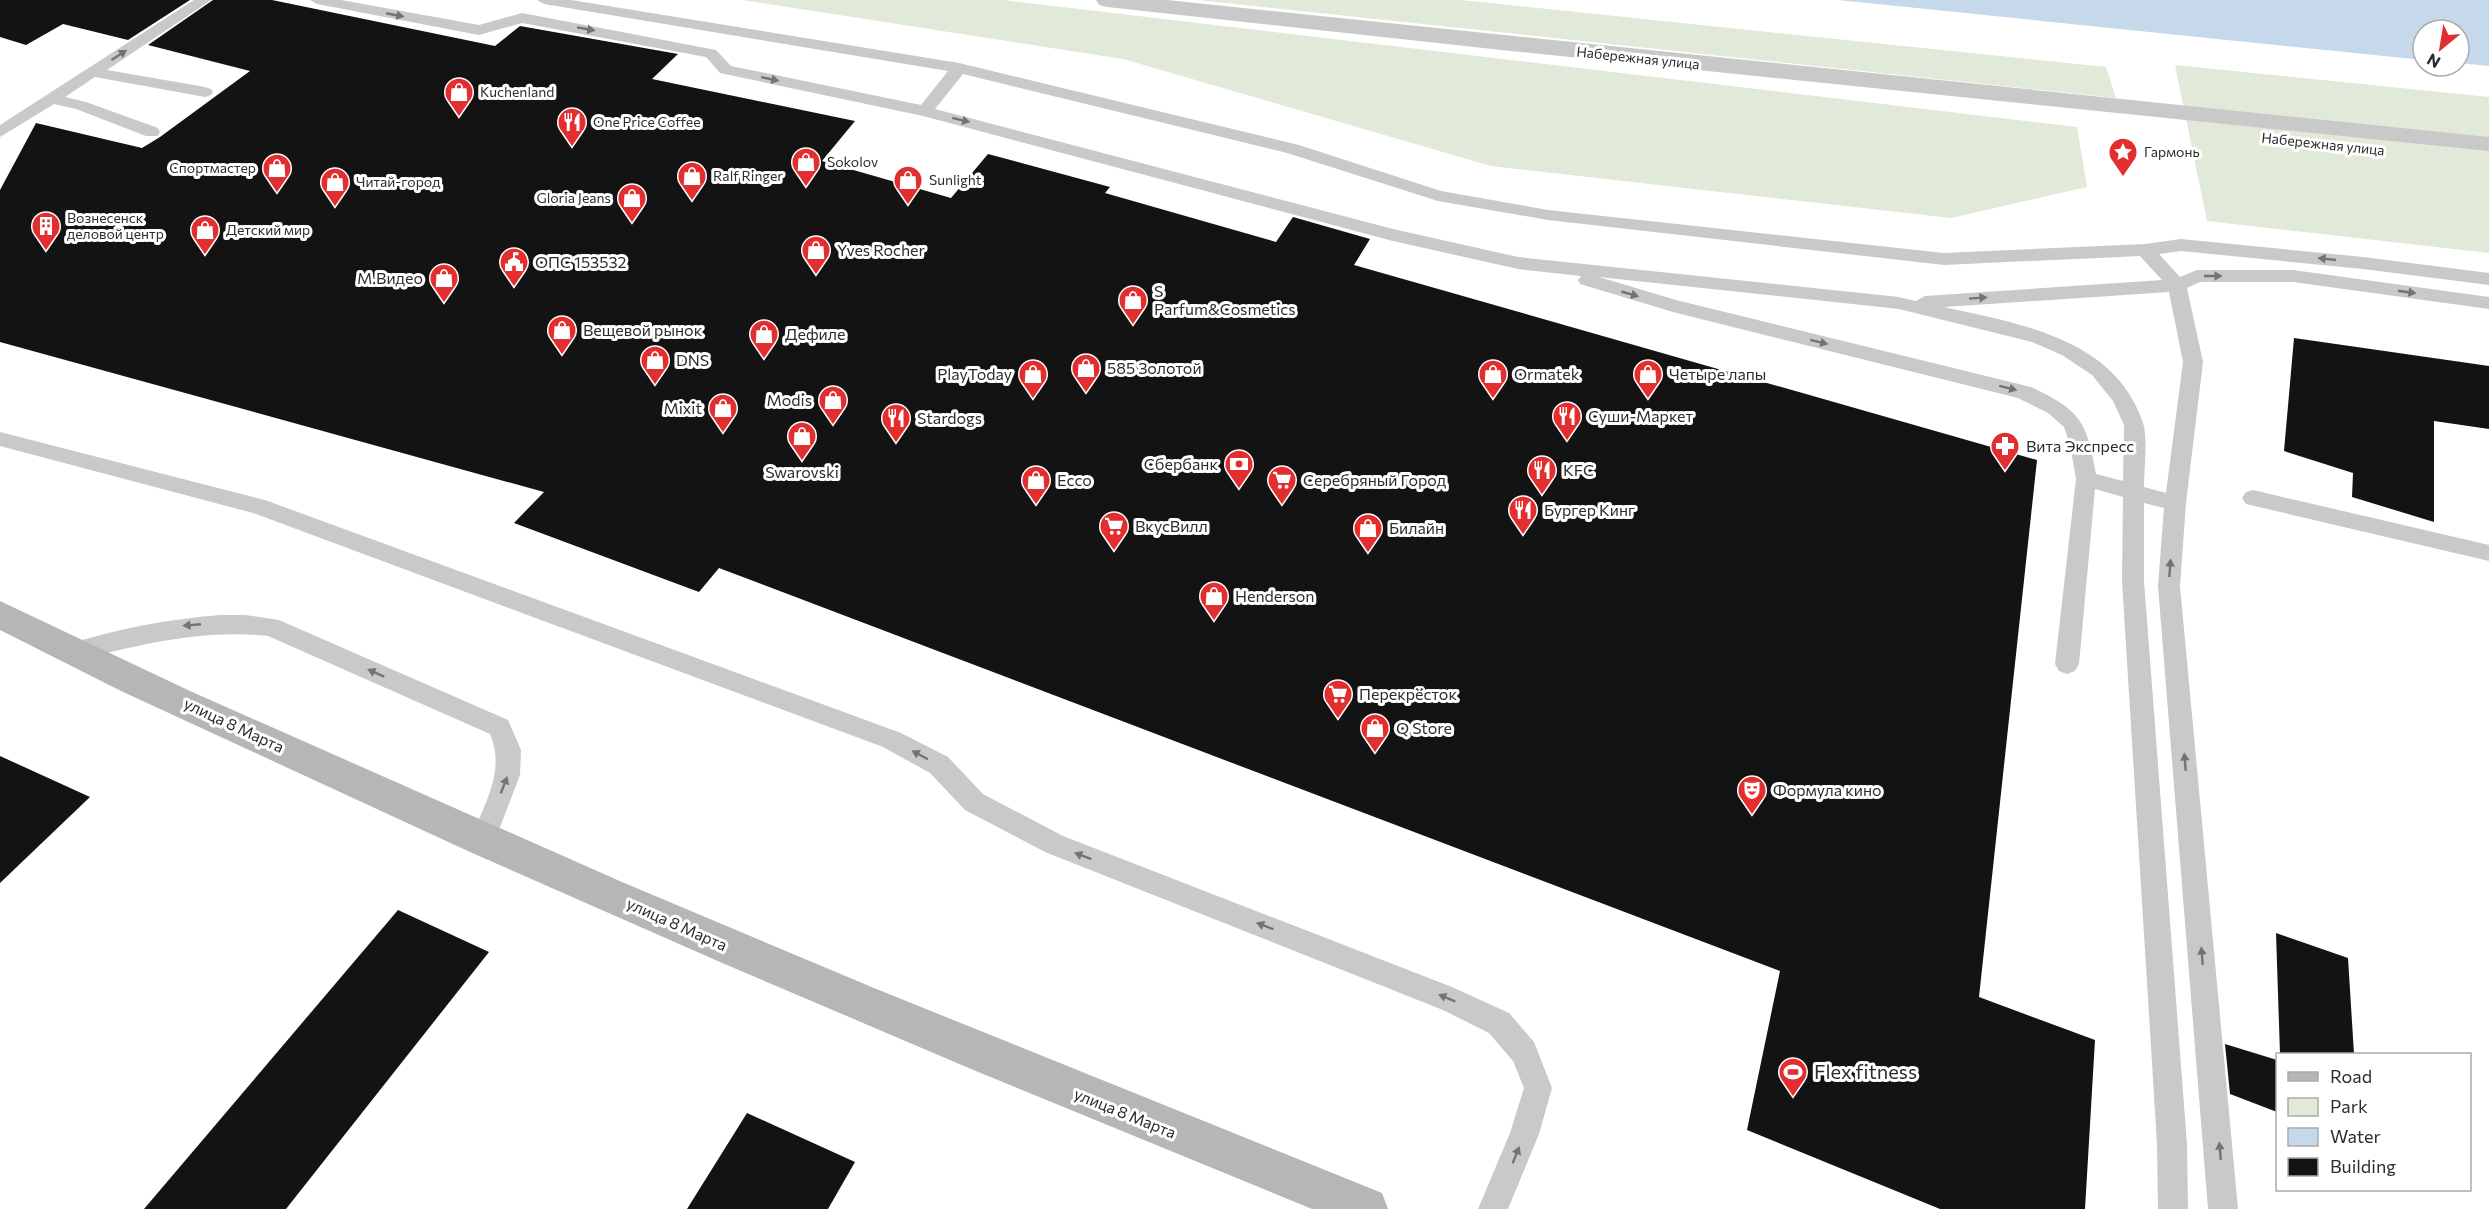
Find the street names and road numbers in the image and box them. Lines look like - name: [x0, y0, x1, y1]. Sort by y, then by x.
- street label: Набережная улица: [1576, 43, 1701, 72]
- street label: Набережная улица: [2261, 129, 2386, 158]
- street label: улица 8 Марта: [181, 693, 287, 756]
- street label: улица 8 Марта: [624, 893, 730, 954]
- street label: улица 8 Марта: [1072, 1083, 1179, 1142]

